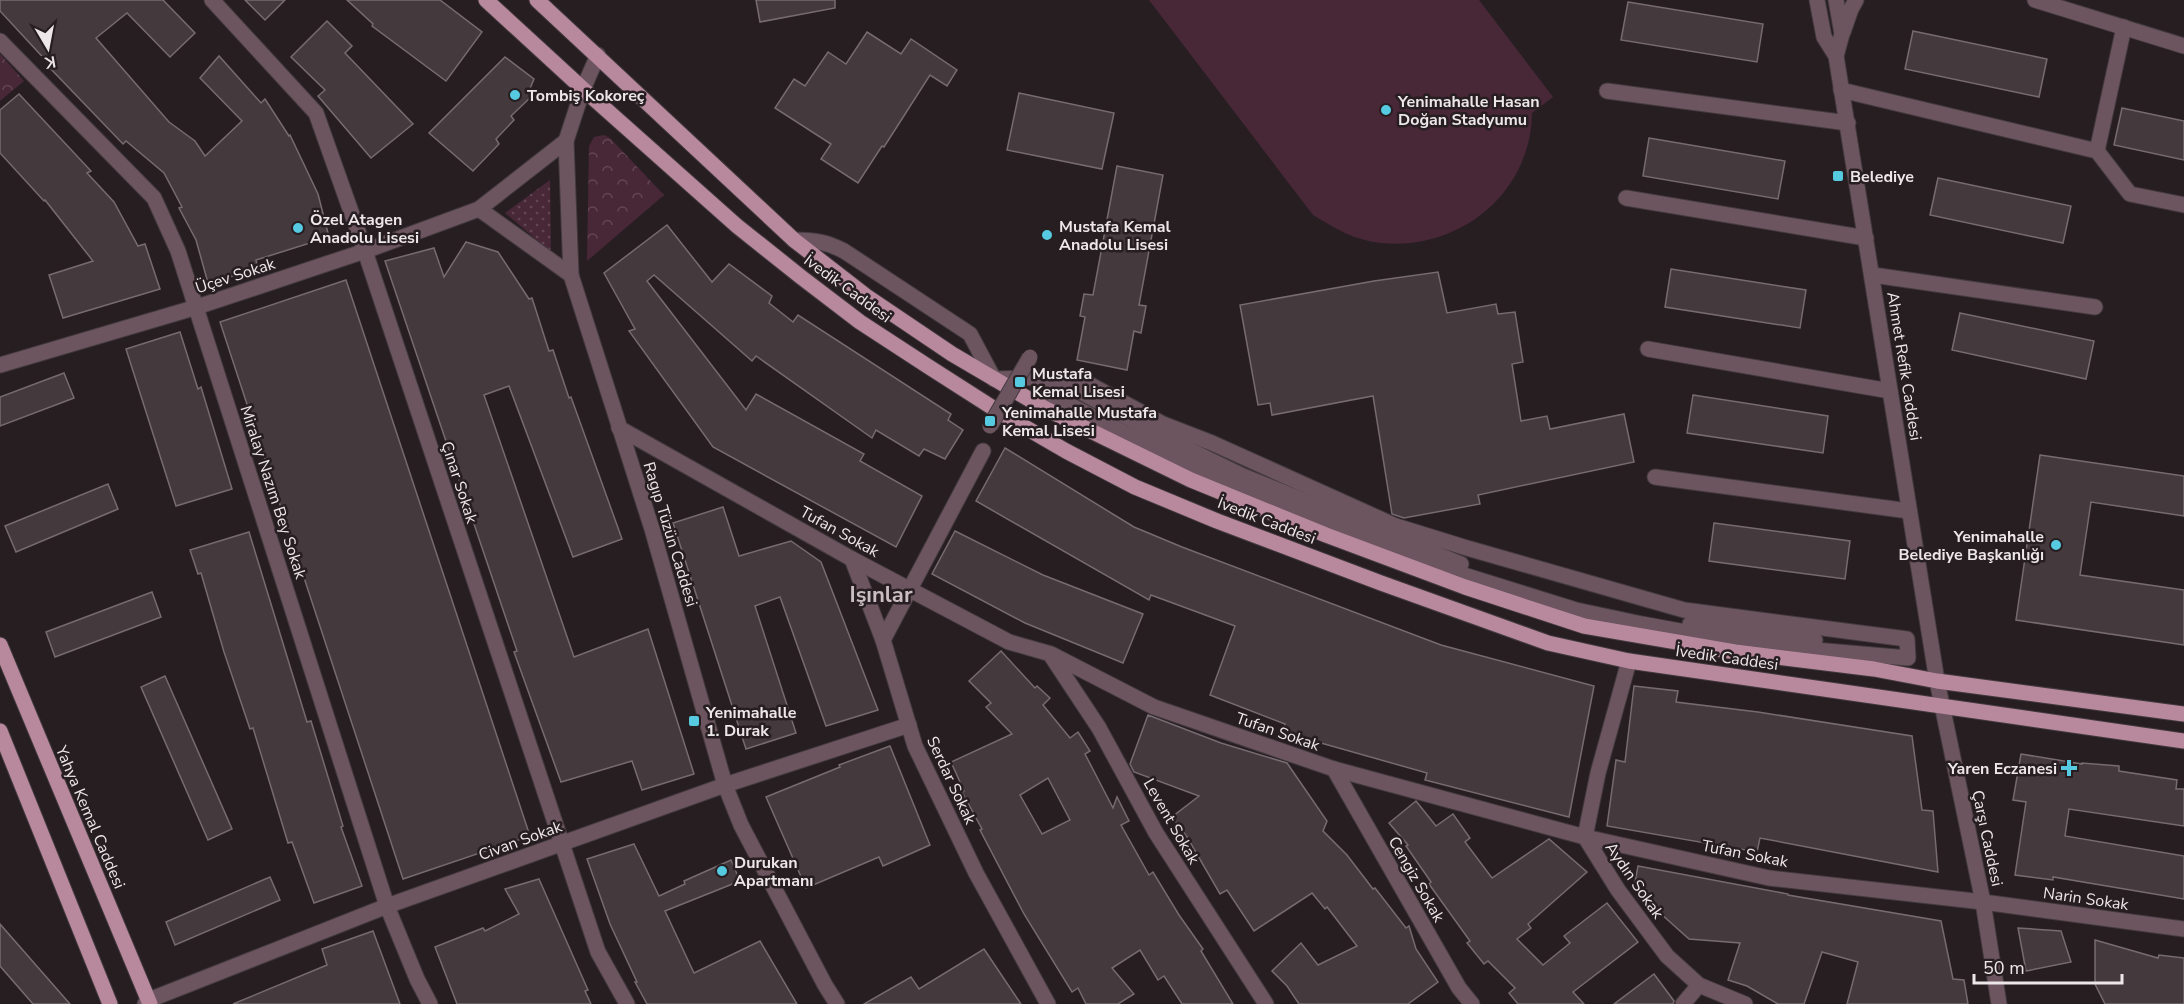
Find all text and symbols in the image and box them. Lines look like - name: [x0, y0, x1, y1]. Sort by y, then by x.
- north arrow: [18, 18, 78, 78]
- text: K: [42, 50, 58, 74]
- place label: Tombiş Kokoreç: [527, 85, 645, 107]
- marker: Tombiş Kokoreç: [508, 88, 522, 102]
- place label: Yenimahalle Hasan Doğan Stadyumu: [1397, 91, 1540, 131]
- marker: Yenimahalle Hasan Doğan Stadyumu: [1379, 103, 1393, 117]
- place label: Belediye: [1850, 166, 1914, 188]
- marker: Belediye: [1831, 169, 1845, 183]
- place label: Özel Atagen Anadolu Lisesi: [310, 209, 419, 249]
- place label: Mustafa Kemal Anadolu Lisesi: [1059, 216, 1171, 256]
- marker: Özel Atagen Anadolu Lisesi: [291, 221, 305, 235]
- marker: Mustafa Kemal Anadolu Lisesi: [1040, 228, 1054, 242]
- street label: İvedik Caddesi: [799, 250, 896, 328]
- street label: Üçev Sokak: [193, 252, 279, 299]
- street label: Ahmet Refik Caddesi: [1881, 290, 1927, 442]
- place label: Mustafa Kemal Lisesi: [1032, 363, 1125, 403]
- marker: Mustafa Kemal Lisesi: [1013, 375, 1027, 389]
- place label: Yenimahalle Mustafa Kemal Lisesi: [1001, 402, 1157, 442]
- street label: Miralay Nazım Bey Sokak: [235, 403, 312, 583]
- marker: Yenimahalle Mustafa Kemal Lisesi: [983, 414, 997, 428]
- street label: Çınar Sokak: [435, 438, 483, 527]
- street label: Ragıp Tüzün Caddesi: [638, 459, 703, 609]
- street label: İvedik Caddesi: [1214, 492, 1319, 550]
- street label: Tufan Sokak: [796, 501, 884, 563]
- place label: Yenimahalle Belediye Başkanlığı: [1899, 526, 2044, 566]
- marker: Yenimahalle Belediye Başkanlığı: [2049, 538, 2063, 552]
- district label: Işınlar: [849, 580, 913, 610]
- street label: İvedik Caddesi: [1674, 640, 1780, 676]
- place label: Yenimahalle 1. Durak: [705, 702, 797, 742]
- street label: Tufan Sokak: [1233, 707, 1324, 757]
- marker: Yenimahalle 1. Durak: [687, 714, 701, 728]
- street label: Serdar Sokak: [921, 733, 982, 829]
- street label: Yahya Kemal Caddesi: [50, 742, 130, 892]
- place label: Yaren Eczanesi: [1947, 758, 2057, 780]
- marker: Yaren Eczanesi: [2062, 761, 2076, 775]
- street label: Levent Sokak: [1138, 775, 1205, 869]
- street label: Çarşı Caddesi: [1966, 788, 2008, 888]
- street label: Civan Sokak: [476, 815, 566, 866]
- street label: Cengiz Sokak: [1383, 833, 1450, 927]
- street label: Tufan Sokak: [1700, 835, 1791, 873]
- street label: Aydın Sokak: [1600, 838, 1669, 924]
- place label: Durukan Apartmanı: [734, 852, 813, 892]
- marker: Durukan Apartmanı: [715, 864, 729, 878]
- street label: Narin Sokak: [2042, 882, 2131, 916]
- scale bar: [1974, 947, 2122, 985]
- text: 50 m: [1983, 956, 2025, 980]

